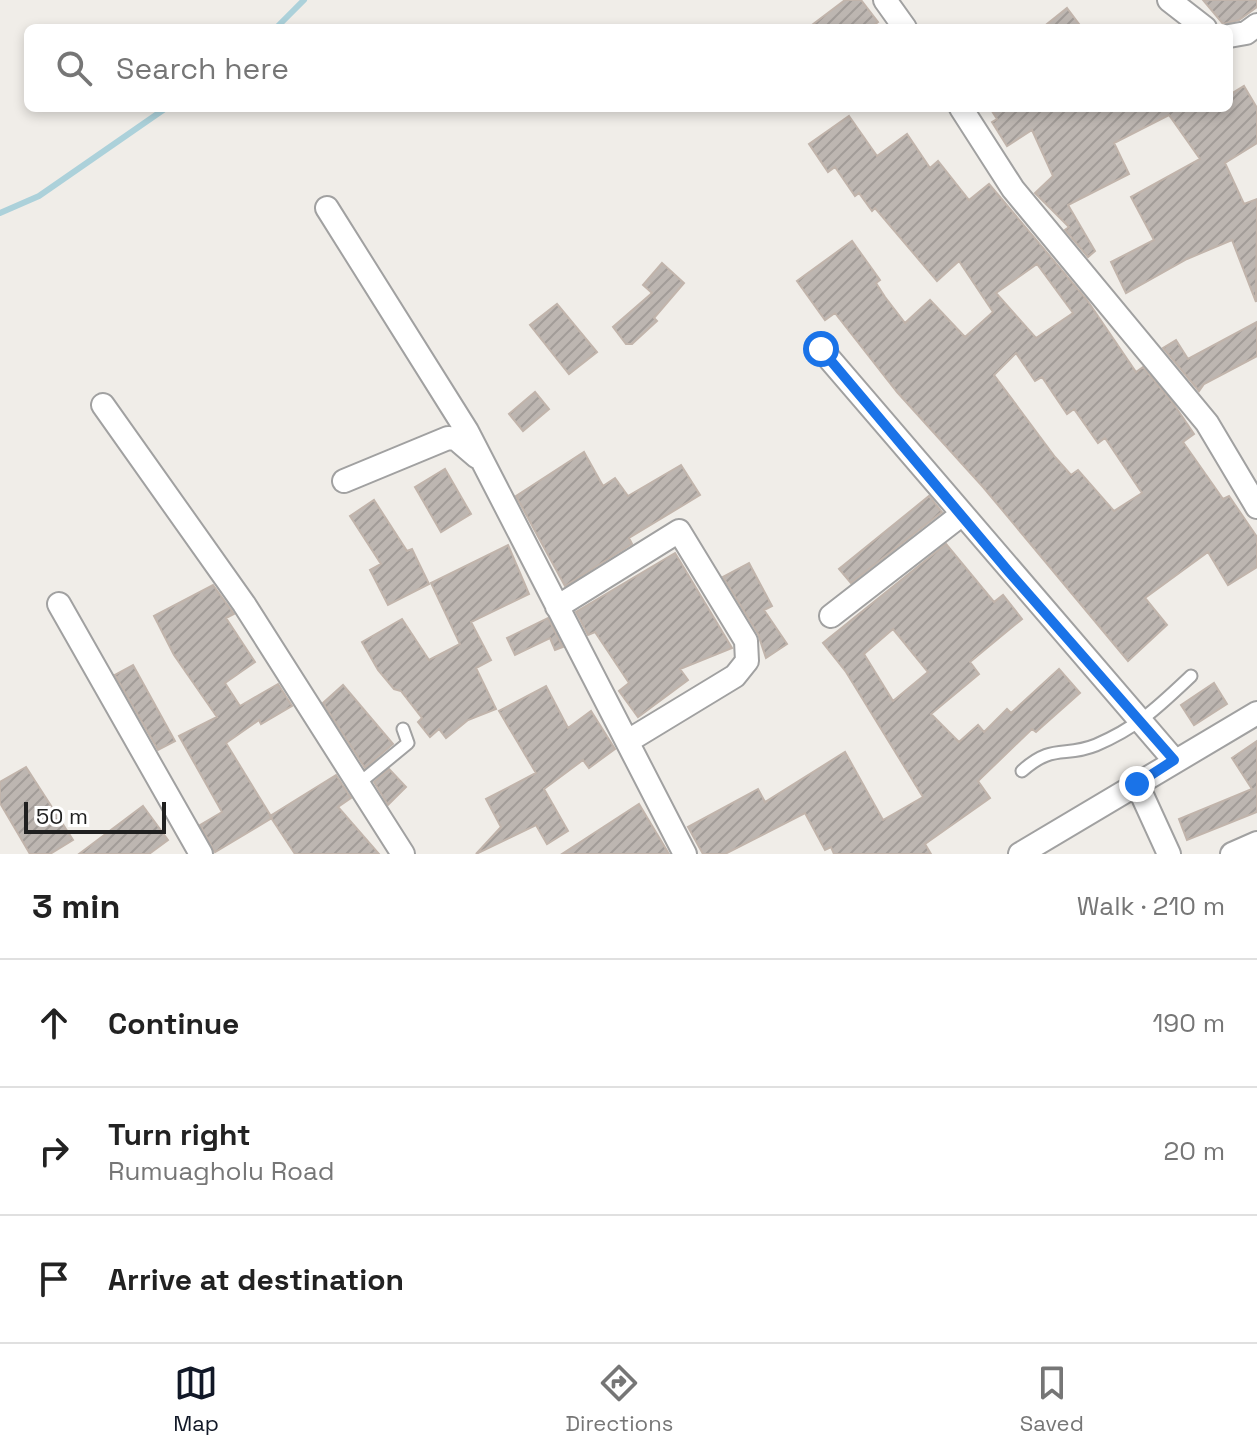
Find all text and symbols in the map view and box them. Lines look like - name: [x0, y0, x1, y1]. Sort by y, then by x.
- search box: [24, 24, 1233, 112]
- icon: search: [52, 46, 96, 90]
- text: Search here: [116, 49, 289, 88]
- route start: [803, 331, 839, 367]
- route end: [1119, 766, 1155, 802]
- scale bar: [24, 798, 166, 834]
- text: 50 m: [36, 802, 88, 830]
- text: 3 min: [32, 885, 120, 928]
- text: Walk · 210 m: [1077, 889, 1225, 923]
- icon: ahead: [32, 1001, 76, 1045]
- text: Continue: [108, 1004, 239, 1043]
- text: 190 m: [1153, 1006, 1225, 1040]
- text: Turn right: [108, 1115, 251, 1154]
- icon: right: [32, 1129, 76, 1173]
- text: 20 m: [1164, 1134, 1225, 1168]
- text: Rumuagholu Road: [108, 1154, 334, 1188]
- icon: arrive: [32, 1257, 76, 1301]
- text: Arrive at destination: [108, 1260, 404, 1299]
- tab: Map: [173, 1361, 219, 1437]
- tab: Directions: [565, 1361, 673, 1437]
- tab: Saved: [1020, 1361, 1084, 1437]

